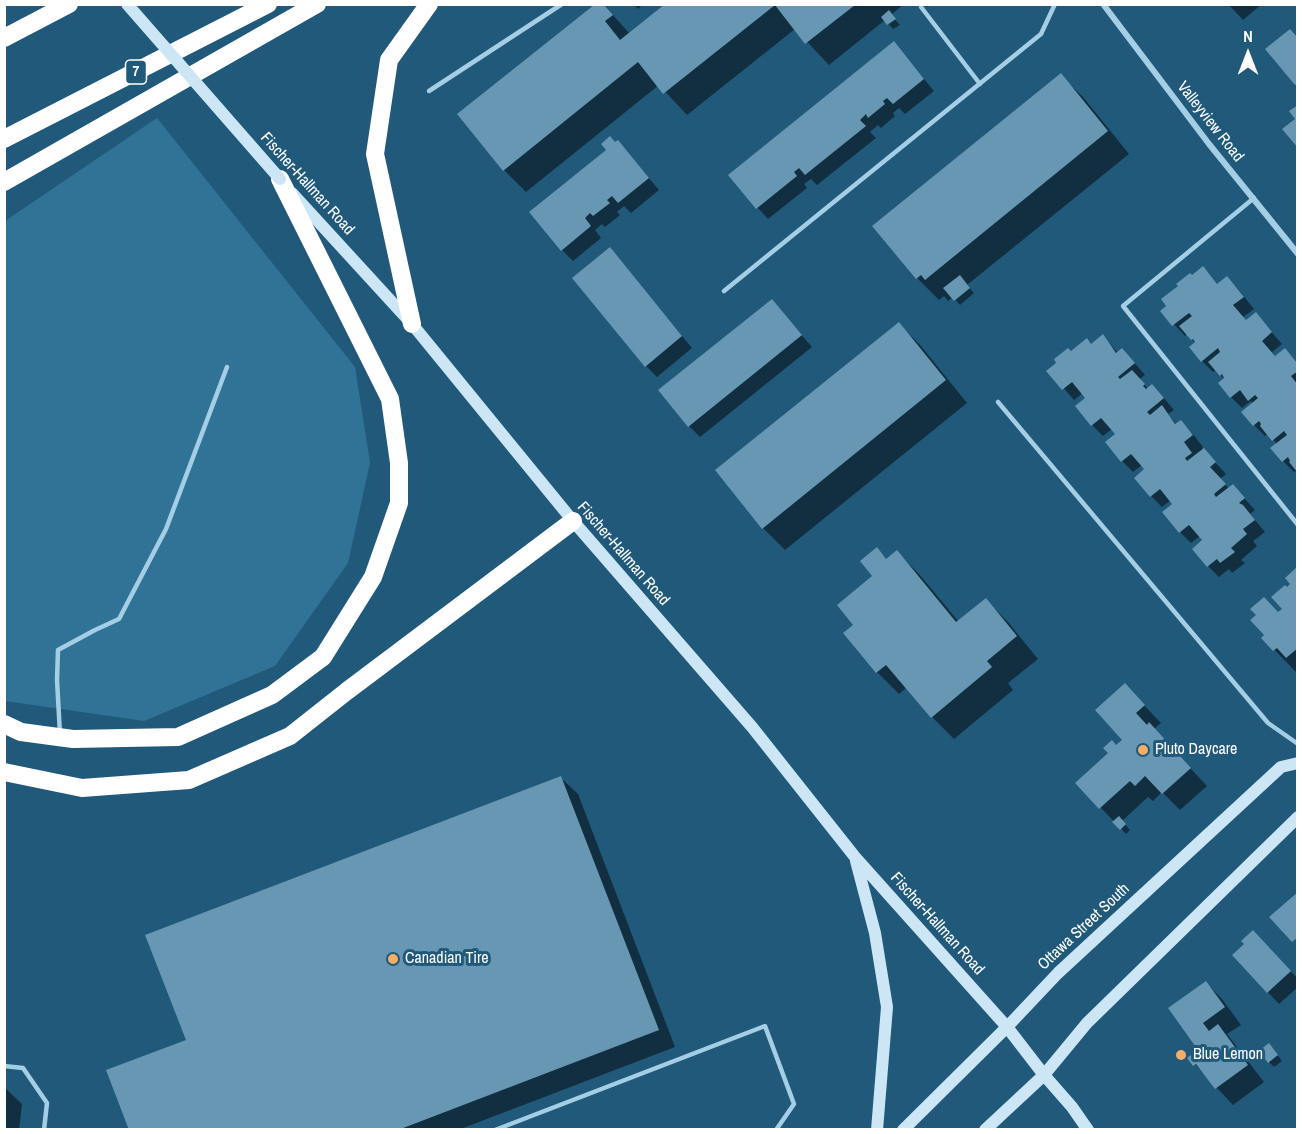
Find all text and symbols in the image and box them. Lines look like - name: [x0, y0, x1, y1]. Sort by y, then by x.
- north arrow: [1218, 24, 1278, 84]
- text: N: [1243, 25, 1253, 47]
- road number: 7: [126, 60, 146, 84]
- street label: Valleyview Road: [1173, 78, 1247, 166]
- street label: Fischer-Hallman Road: [256, 129, 358, 239]
- street label: Fischer-Hallman Road: [573, 498, 673, 610]
- place label: Pluto Daycare: [1155, 740, 1237, 760]
- marker: Pluto Daycare: [1136, 743, 1150, 757]
- street label: Fischer-Hallman Road: [886, 869, 988, 979]
- street label: Ottawa Street South: [1034, 880, 1134, 974]
- place label: Canadian Tire: [405, 949, 489, 969]
- marker: Canadian Tire: [386, 952, 400, 966]
- place label: Blue Lemon: [1193, 1045, 1263, 1065]
- marker: Blue Lemon: [1174, 1048, 1188, 1062]

